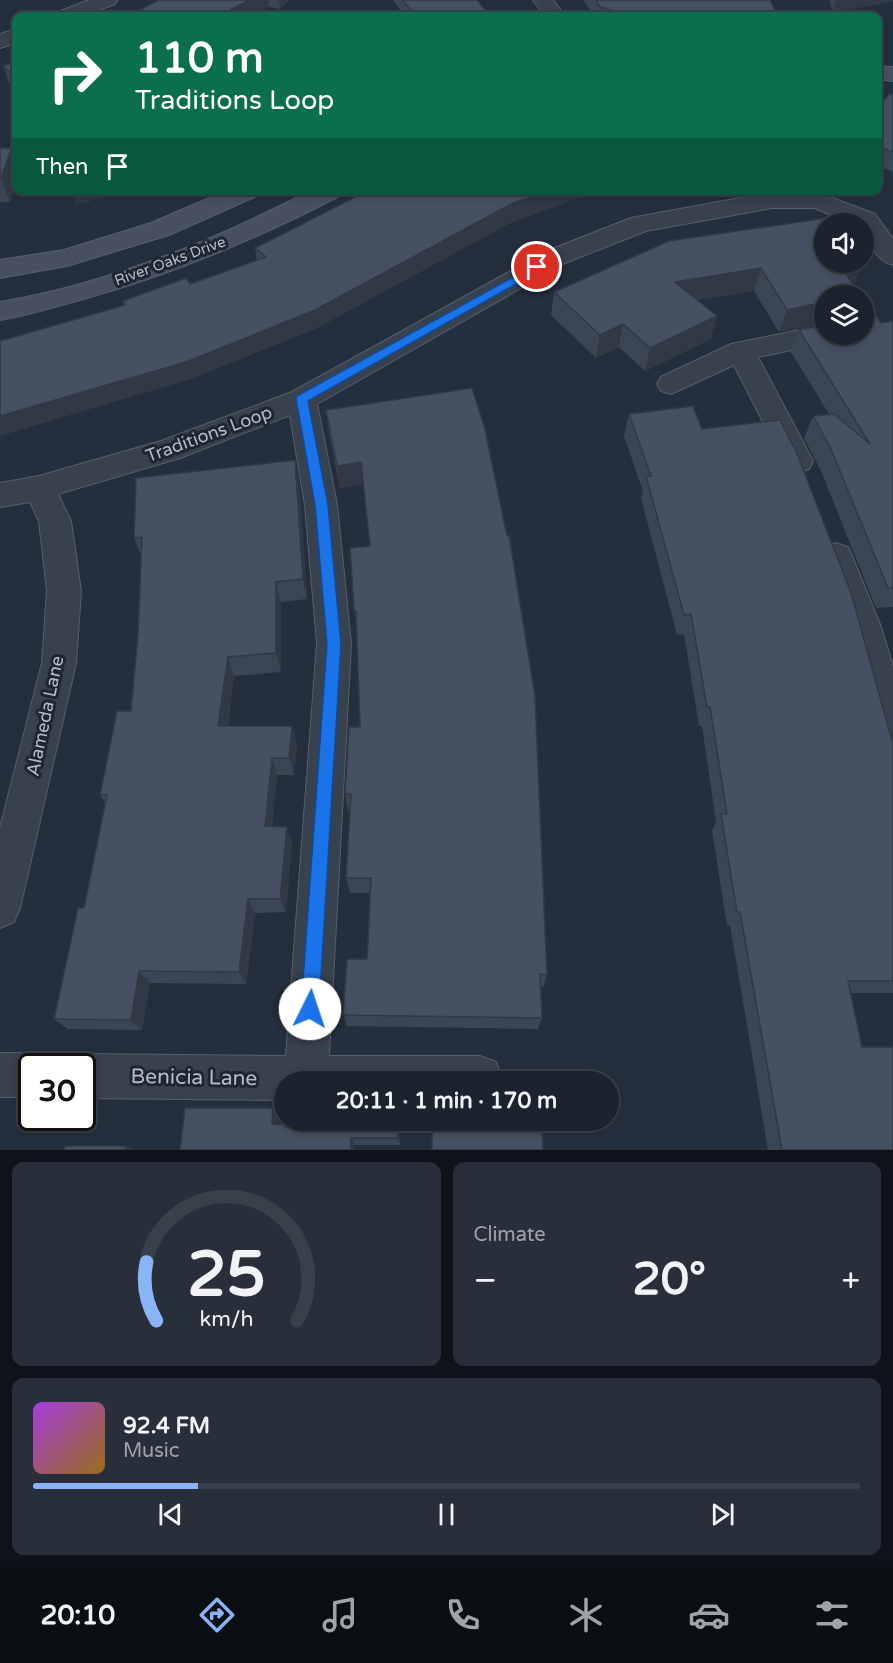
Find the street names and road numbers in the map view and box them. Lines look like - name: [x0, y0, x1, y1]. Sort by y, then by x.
- street label: River Oaks Drive: [112, 233, 228, 289]
- street label: Traditions Loop: [143, 401, 275, 467]
- street label: Alameda Lane: [22, 654, 68, 778]
- street label: Benicia Lane: [130, 1064, 258, 1091]

